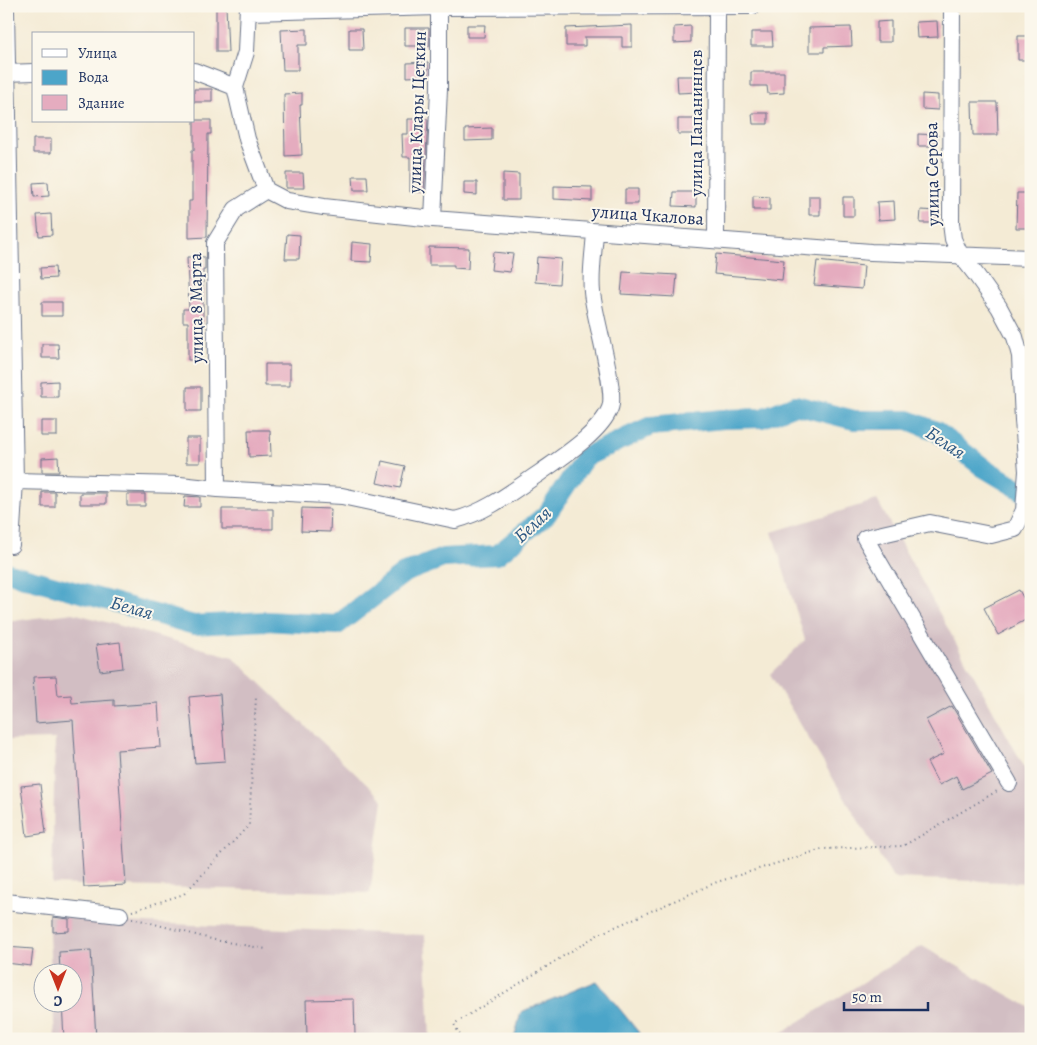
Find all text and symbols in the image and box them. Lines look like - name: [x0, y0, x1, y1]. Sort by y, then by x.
- street label: улица Клары Цеткин: [402, 30, 432, 195]
- legend: [32, 32, 195, 122]
- text: Улица: [78, 43, 117, 63]
- street label: улица Папанинцев: [684, 49, 708, 198]
- text: Вода: [78, 67, 109, 87]
- text: Здание: [78, 93, 125, 113]
- street label: улица Серова: [919, 121, 945, 227]
- street label: улица Чкалова: [590, 199, 706, 231]
- street label: улица 8 Марта: [183, 252, 209, 365]
- water label: Белая: [920, 420, 971, 466]
- water label: Белая: [508, 500, 558, 549]
- water label: Белая: [107, 590, 156, 627]
- north arrow: [32, 962, 82, 1012]
- scale bar: [844, 980, 928, 1012]
- text: 50 m: [852, 987, 882, 1007]
- text: С: [53, 991, 62, 1010]

